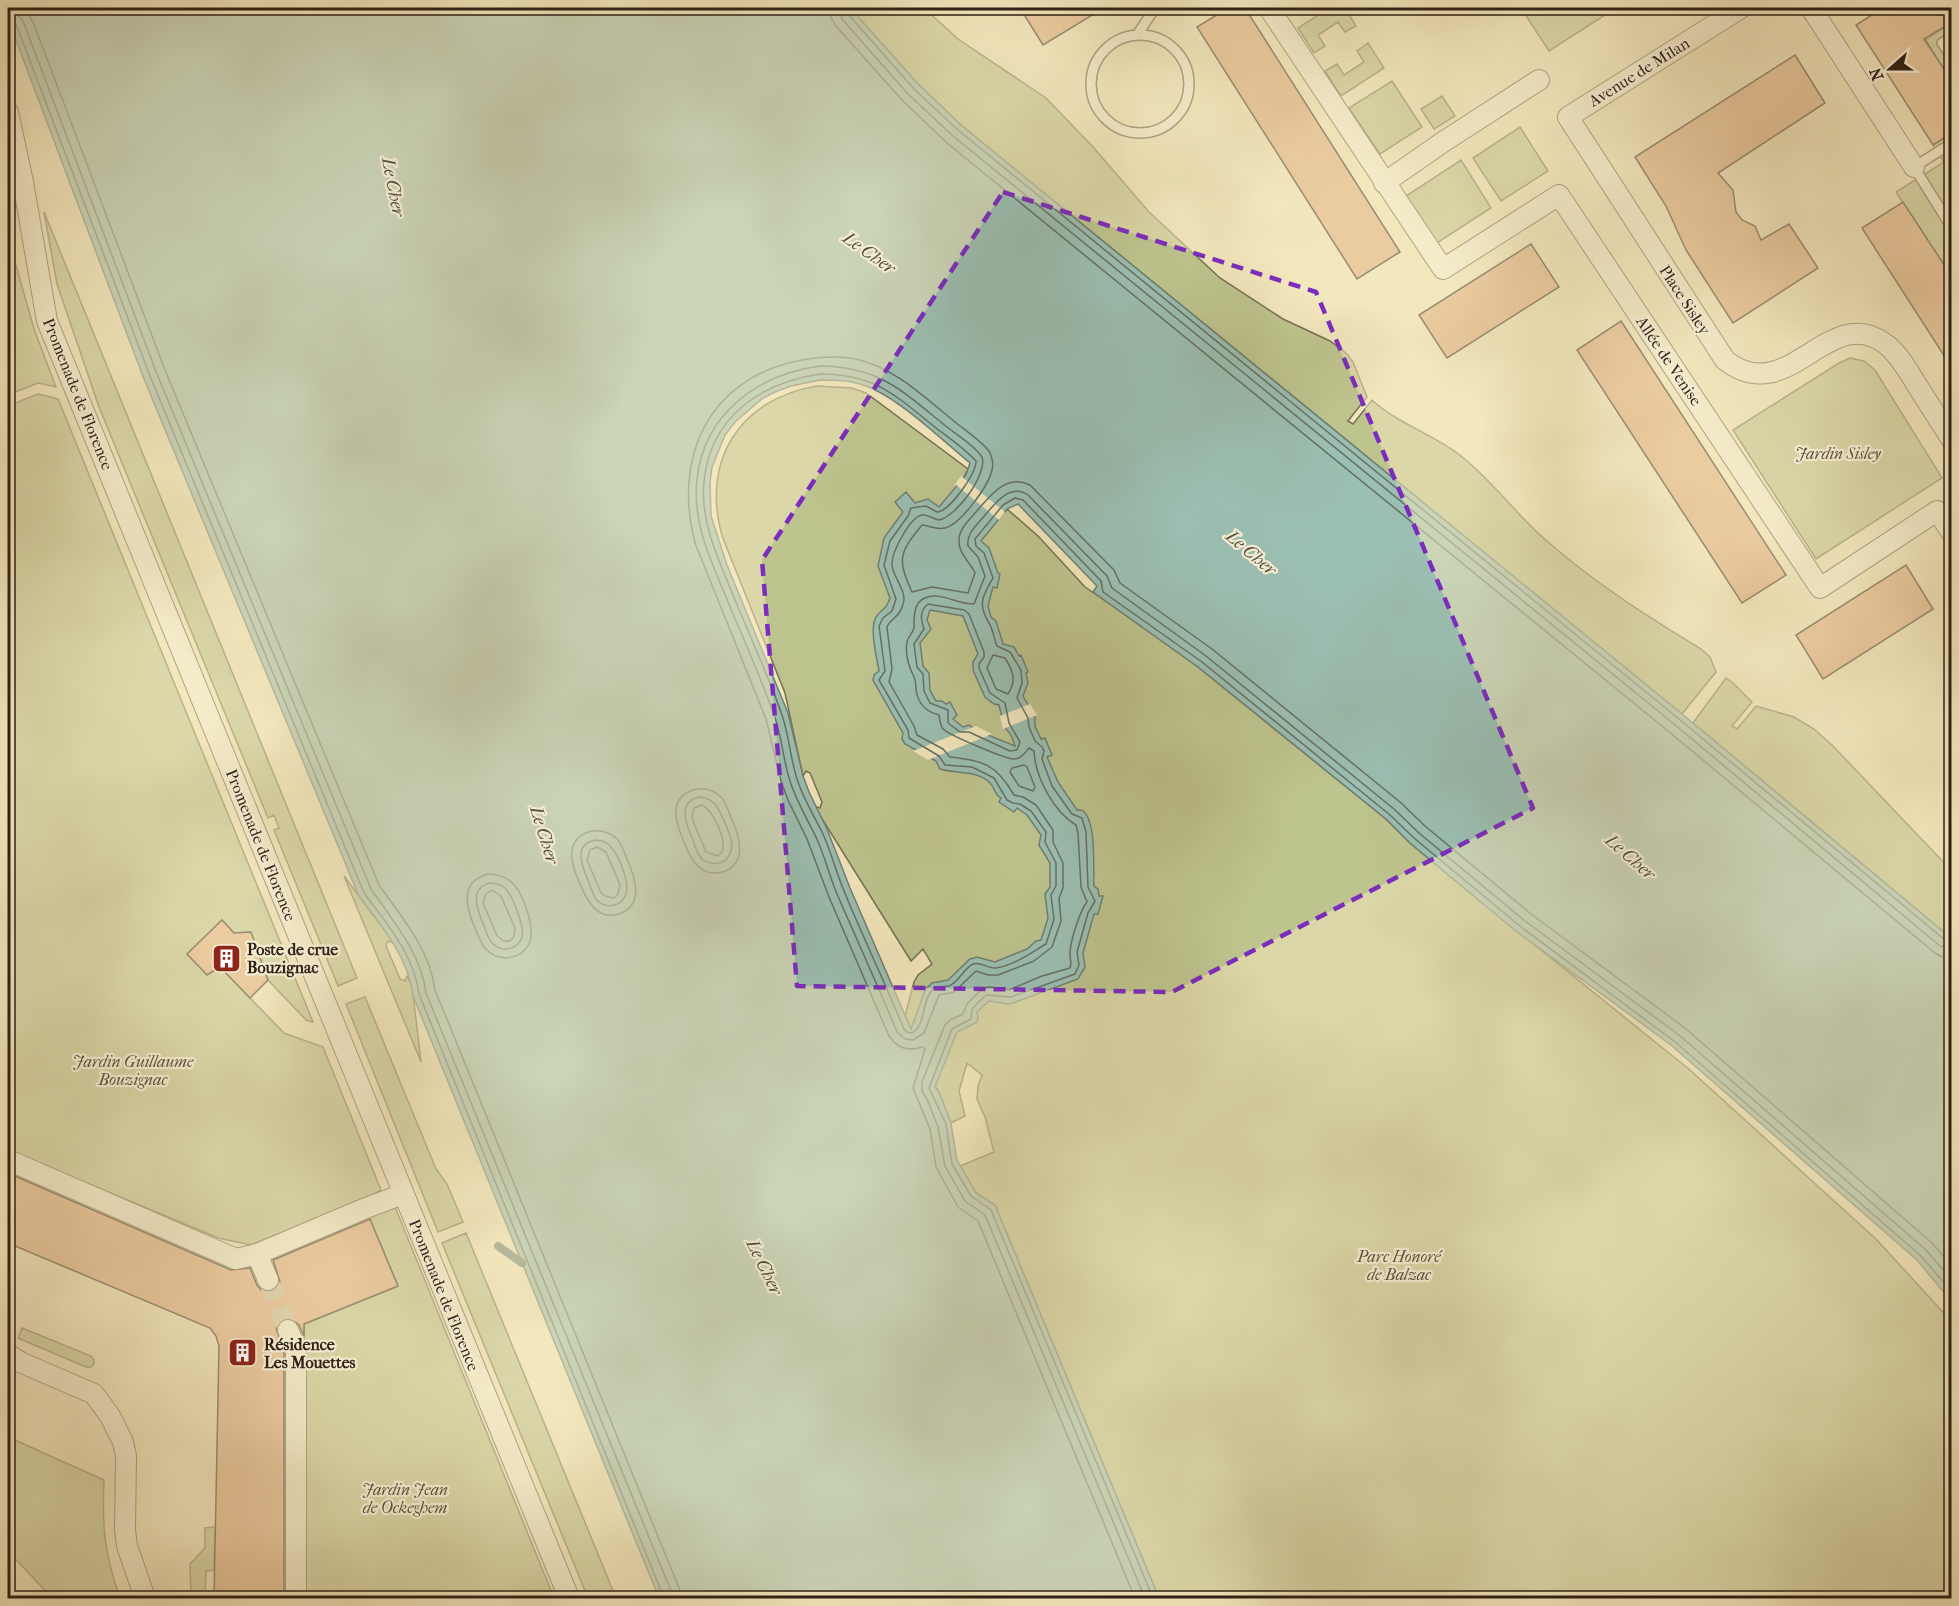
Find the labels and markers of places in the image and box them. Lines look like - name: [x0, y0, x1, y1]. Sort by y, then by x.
- place label: Poste de crue Bouzignac: [247, 940, 338, 978]
- building icon: Poste de crue Bouzignac: [210, 942, 242, 974]
- place label: Résidence Les Mouettes: [264, 1335, 356, 1372]
- building icon: Résidence Les Mouettes: [227, 1337, 259, 1369]

